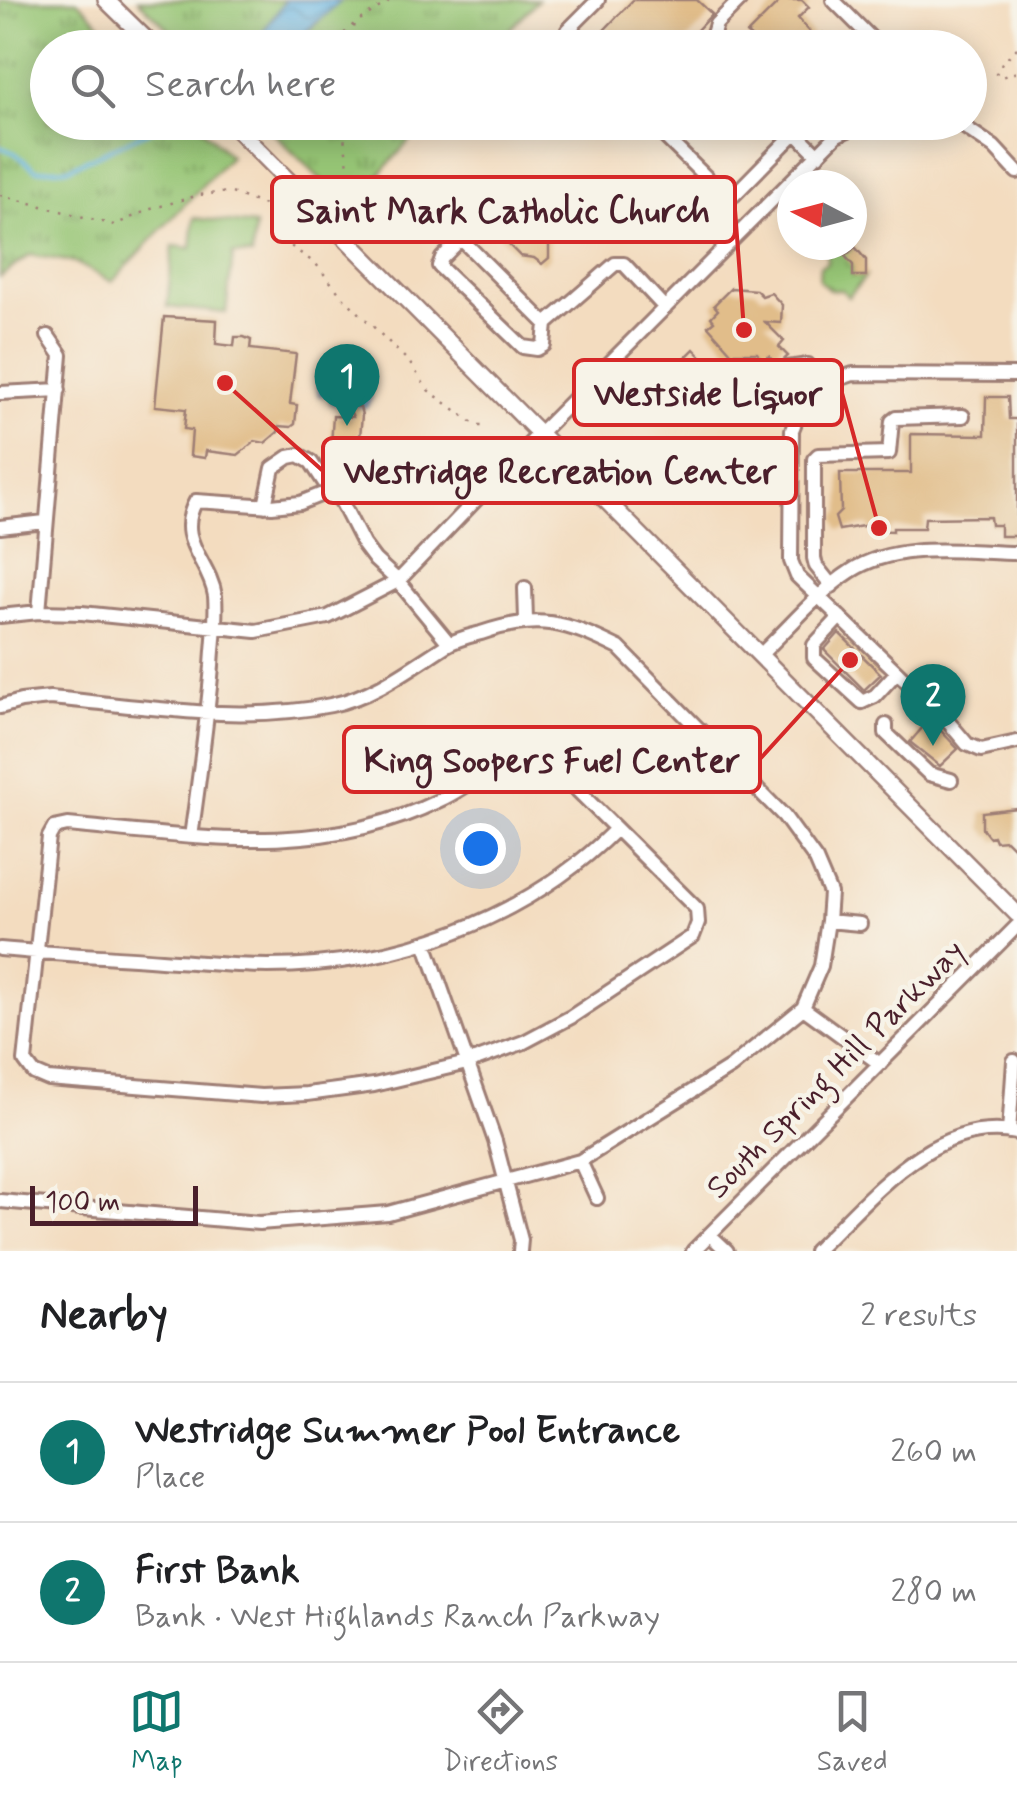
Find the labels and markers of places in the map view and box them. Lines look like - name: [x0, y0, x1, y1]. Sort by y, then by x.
- callout: Saint Mark Catholic Church: [272, 177, 735, 242]
- pin: 1: [314, 344, 380, 426]
- callout: Westside Liquor: [574, 360, 842, 425]
- callout: Westridge Recreation Center: [323, 438, 796, 503]
- pin: 2: [900, 664, 966, 746]
- callout: King Soopers Fuel Center: [344, 727, 760, 792]

